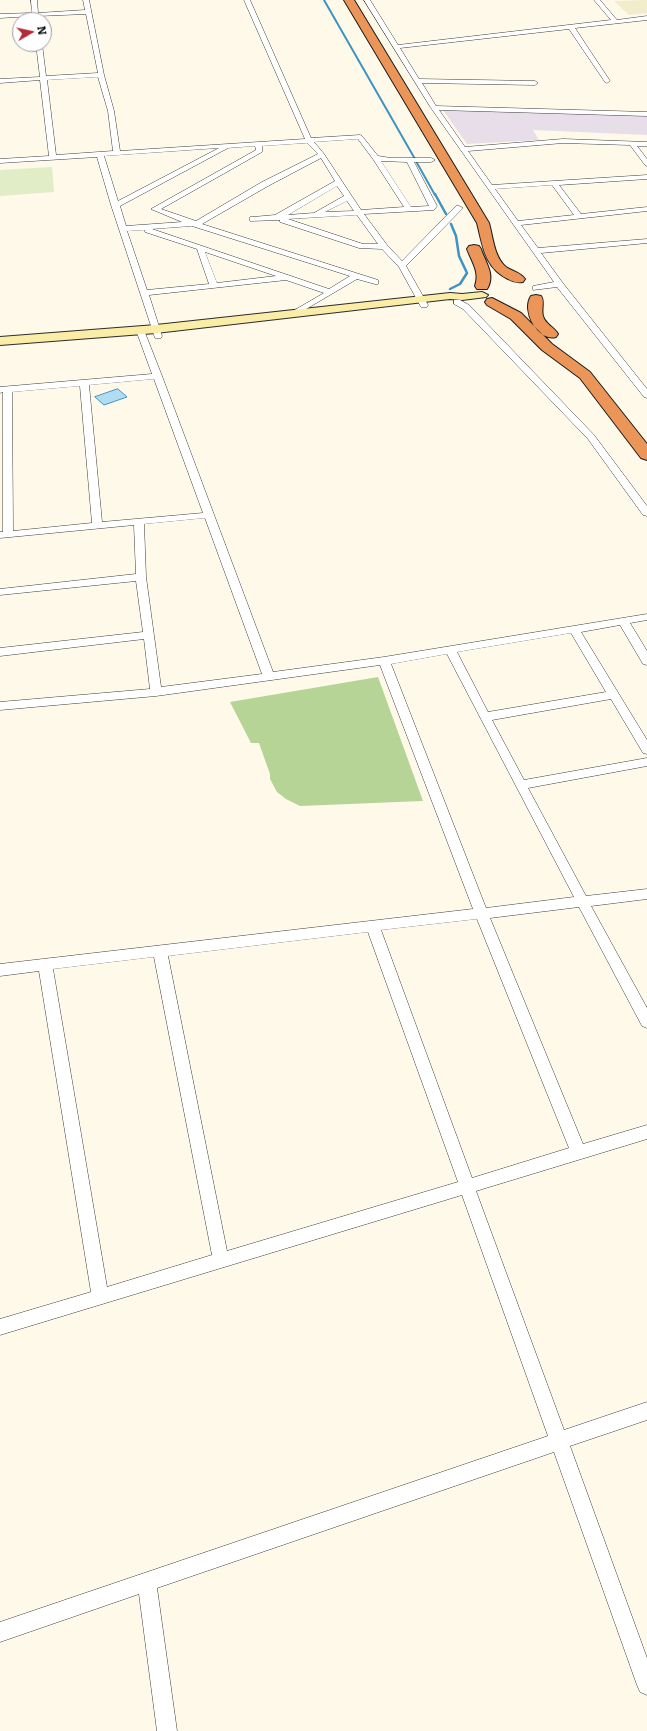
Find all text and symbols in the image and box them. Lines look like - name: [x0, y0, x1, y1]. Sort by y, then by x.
- north arrow: [12, 12, 52, 52]
- text: N: [34, 24, 51, 36]

